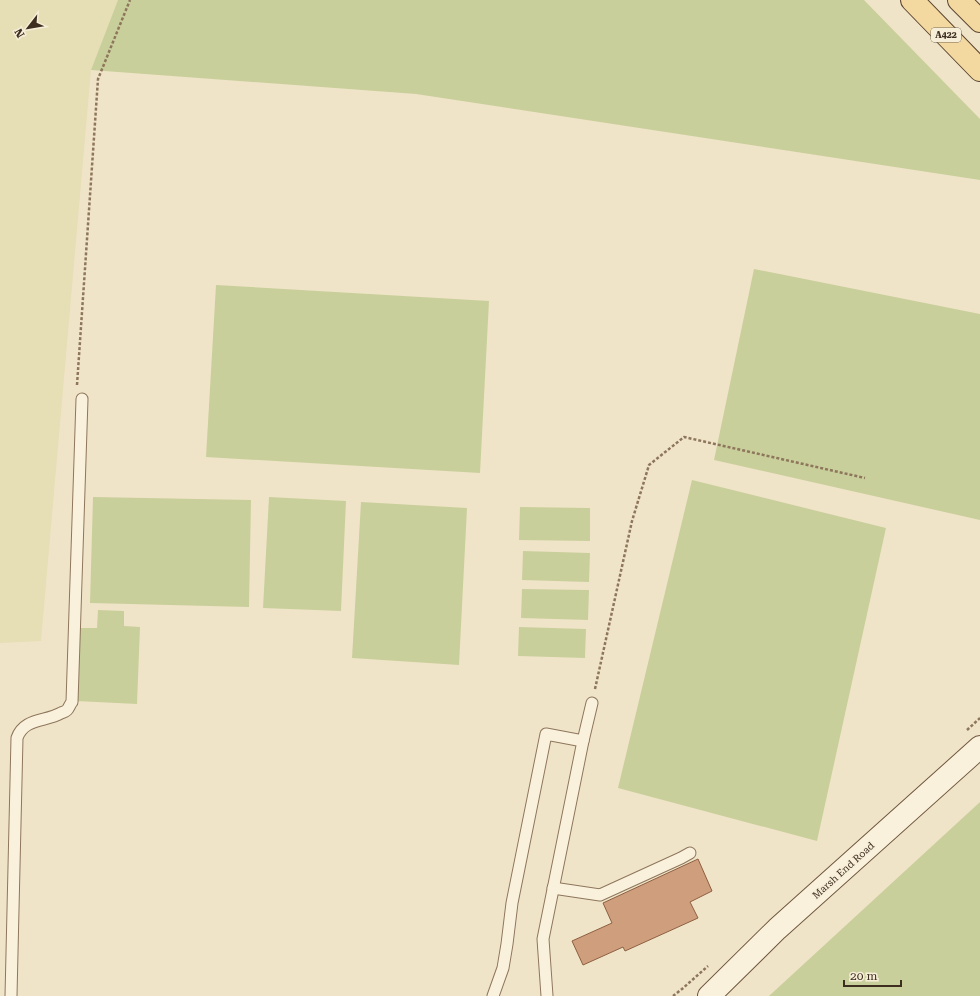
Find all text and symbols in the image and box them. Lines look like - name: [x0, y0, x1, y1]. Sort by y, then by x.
- north arrow: [8, 8, 48, 48]
- text: N: [12, 25, 28, 40]
- road number: A422: [931, 28, 961, 42]
- street label: Marsh End Road: [810, 839, 877, 901]
- scale bar: [844, 962, 901, 988]
- text: 20 m: [850, 969, 877, 983]

